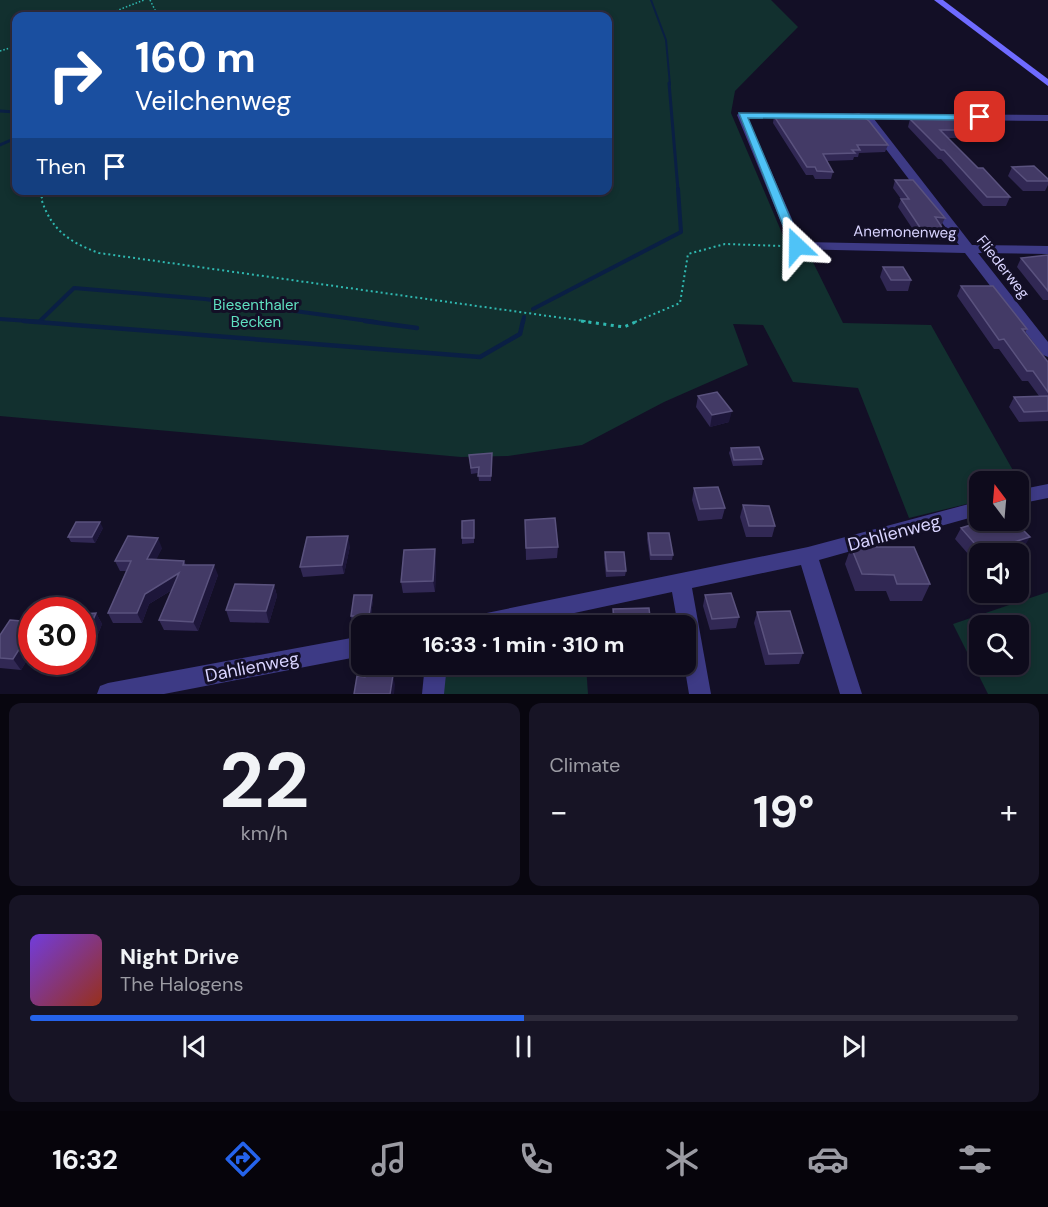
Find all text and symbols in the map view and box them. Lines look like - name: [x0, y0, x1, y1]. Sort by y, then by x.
- text: 160 m: [135, 30, 256, 85]
- icon: right: [36, 36, 114, 114]
- text: Veilchenweg: [135, 83, 291, 118]
- pin: [954, 91, 1005, 142]
- icon: arrive: [963, 100, 996, 133]
- icon: arrive: [98, 150, 131, 183]
- text: Then: [36, 152, 86, 181]
- position arrow: [765, 214, 829, 278]
- street label: Anemonenweg: [853, 221, 957, 243]
- street label: Fliederweg: [972, 231, 1034, 303]
- park label: Biesenthaler Becken: [213, 295, 299, 332]
- north arrow: [969, 471, 1029, 531]
- map controls: [969, 471, 1029, 675]
- street label: Dahlienweg: [845, 509, 943, 557]
- button: sound: [969, 543, 1029, 603]
- speed limit sign: 30: [18, 597, 96, 675]
- button: search: [969, 615, 1029, 675]
- text: 16:33 · 1 min · 310 m: [423, 630, 624, 659]
- street label: Dahlienweg: [203, 646, 301, 688]
- text: 22: [219, 730, 309, 831]
- text: Climate: [550, 752, 620, 778]
- text: 19°: [753, 782, 814, 841]
- text: −: [550, 790, 568, 833]
- text: +: [1000, 790, 1018, 833]
- text: km/h: [241, 820, 288, 846]
- text: Night Drive: [120, 942, 239, 971]
- text: The Halogens: [120, 971, 243, 997]
- icon: previous: [178, 1030, 211, 1063]
- icon: pause: [507, 1030, 540, 1063]
- icon: next: [837, 1030, 870, 1063]
- icon: directions: [222, 1138, 264, 1180]
- icon: music: [368, 1138, 410, 1180]
- icon: phone: [515, 1138, 557, 1180]
- icon: climate: [661, 1138, 703, 1180]
- icon: car: [807, 1138, 849, 1180]
- icon: filters: [954, 1138, 996, 1180]
- text: 16:32: [52, 1142, 118, 1177]

